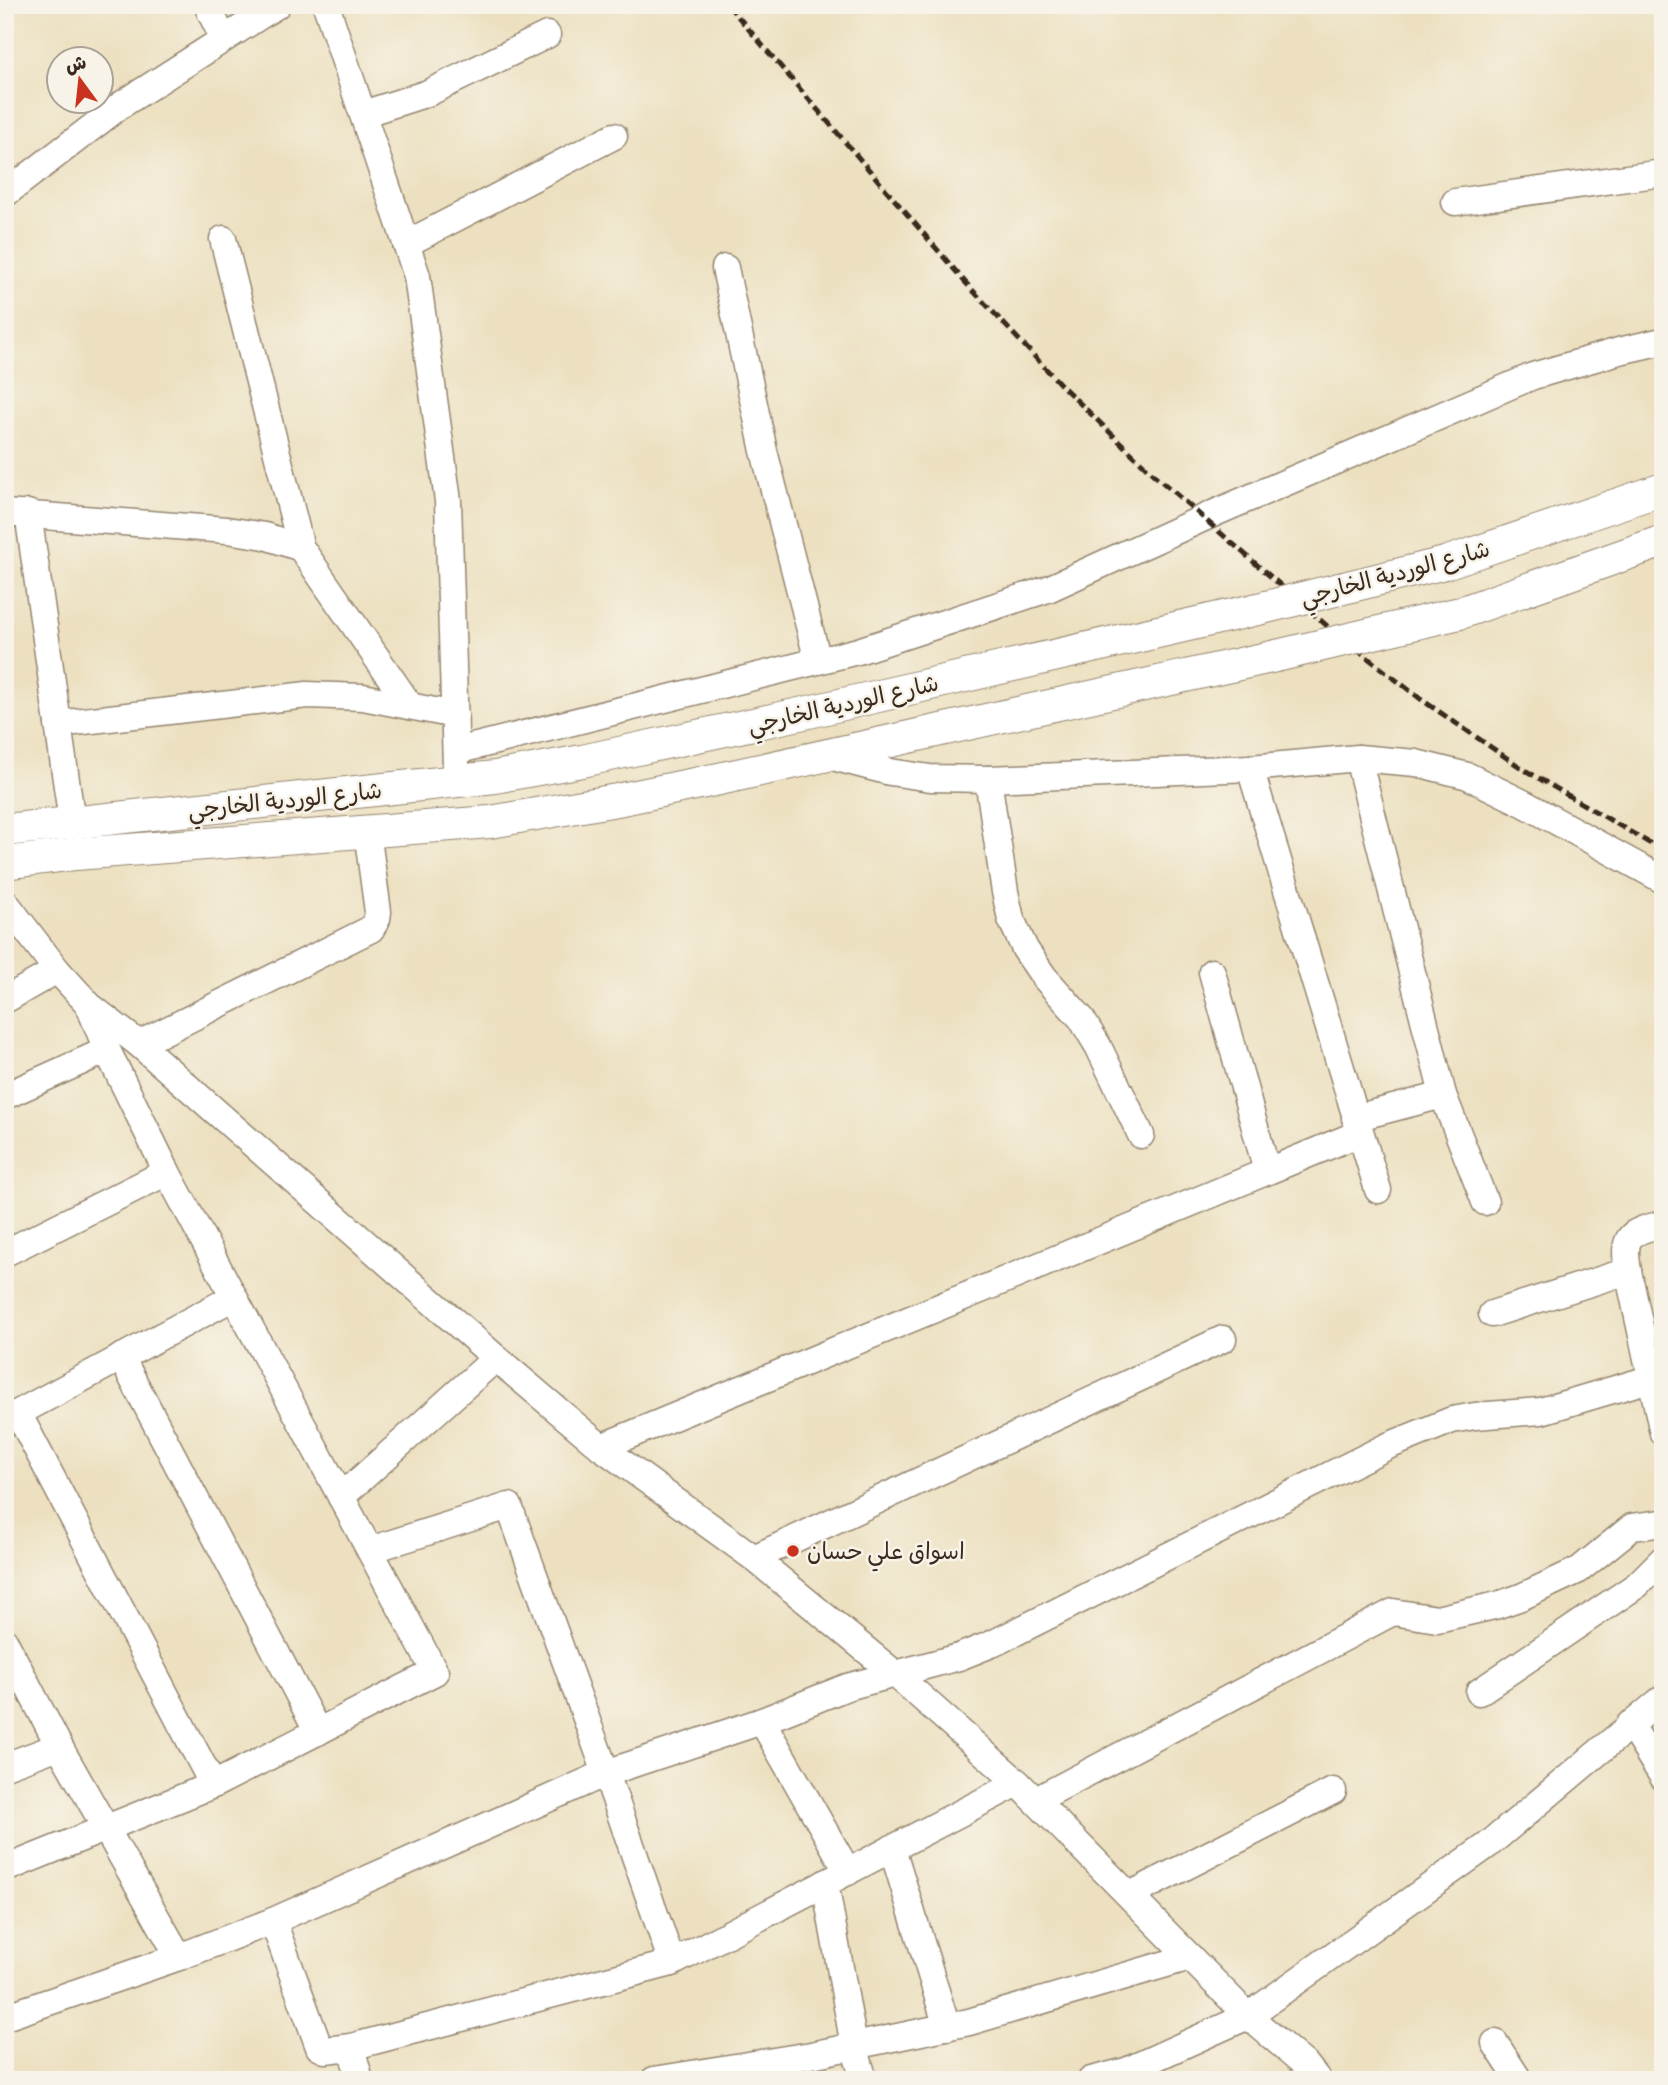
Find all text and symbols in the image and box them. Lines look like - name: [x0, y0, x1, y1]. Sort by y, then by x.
- north arrow: [46, 46, 116, 116]
- text: ش: [63, 53, 90, 81]
- street label: شارع الوردية الخارجي: [1298, 538, 1495, 619]
- street label: شارع الوردية الخارجي: [746, 672, 943, 746]
- street label: شارع الوردية الخارجي: [187, 780, 384, 831]
- place label: اسواق علي حسان: [807, 1541, 965, 1572]
- marker: اسواق علي حسان: [785, 1543, 801, 1559]

